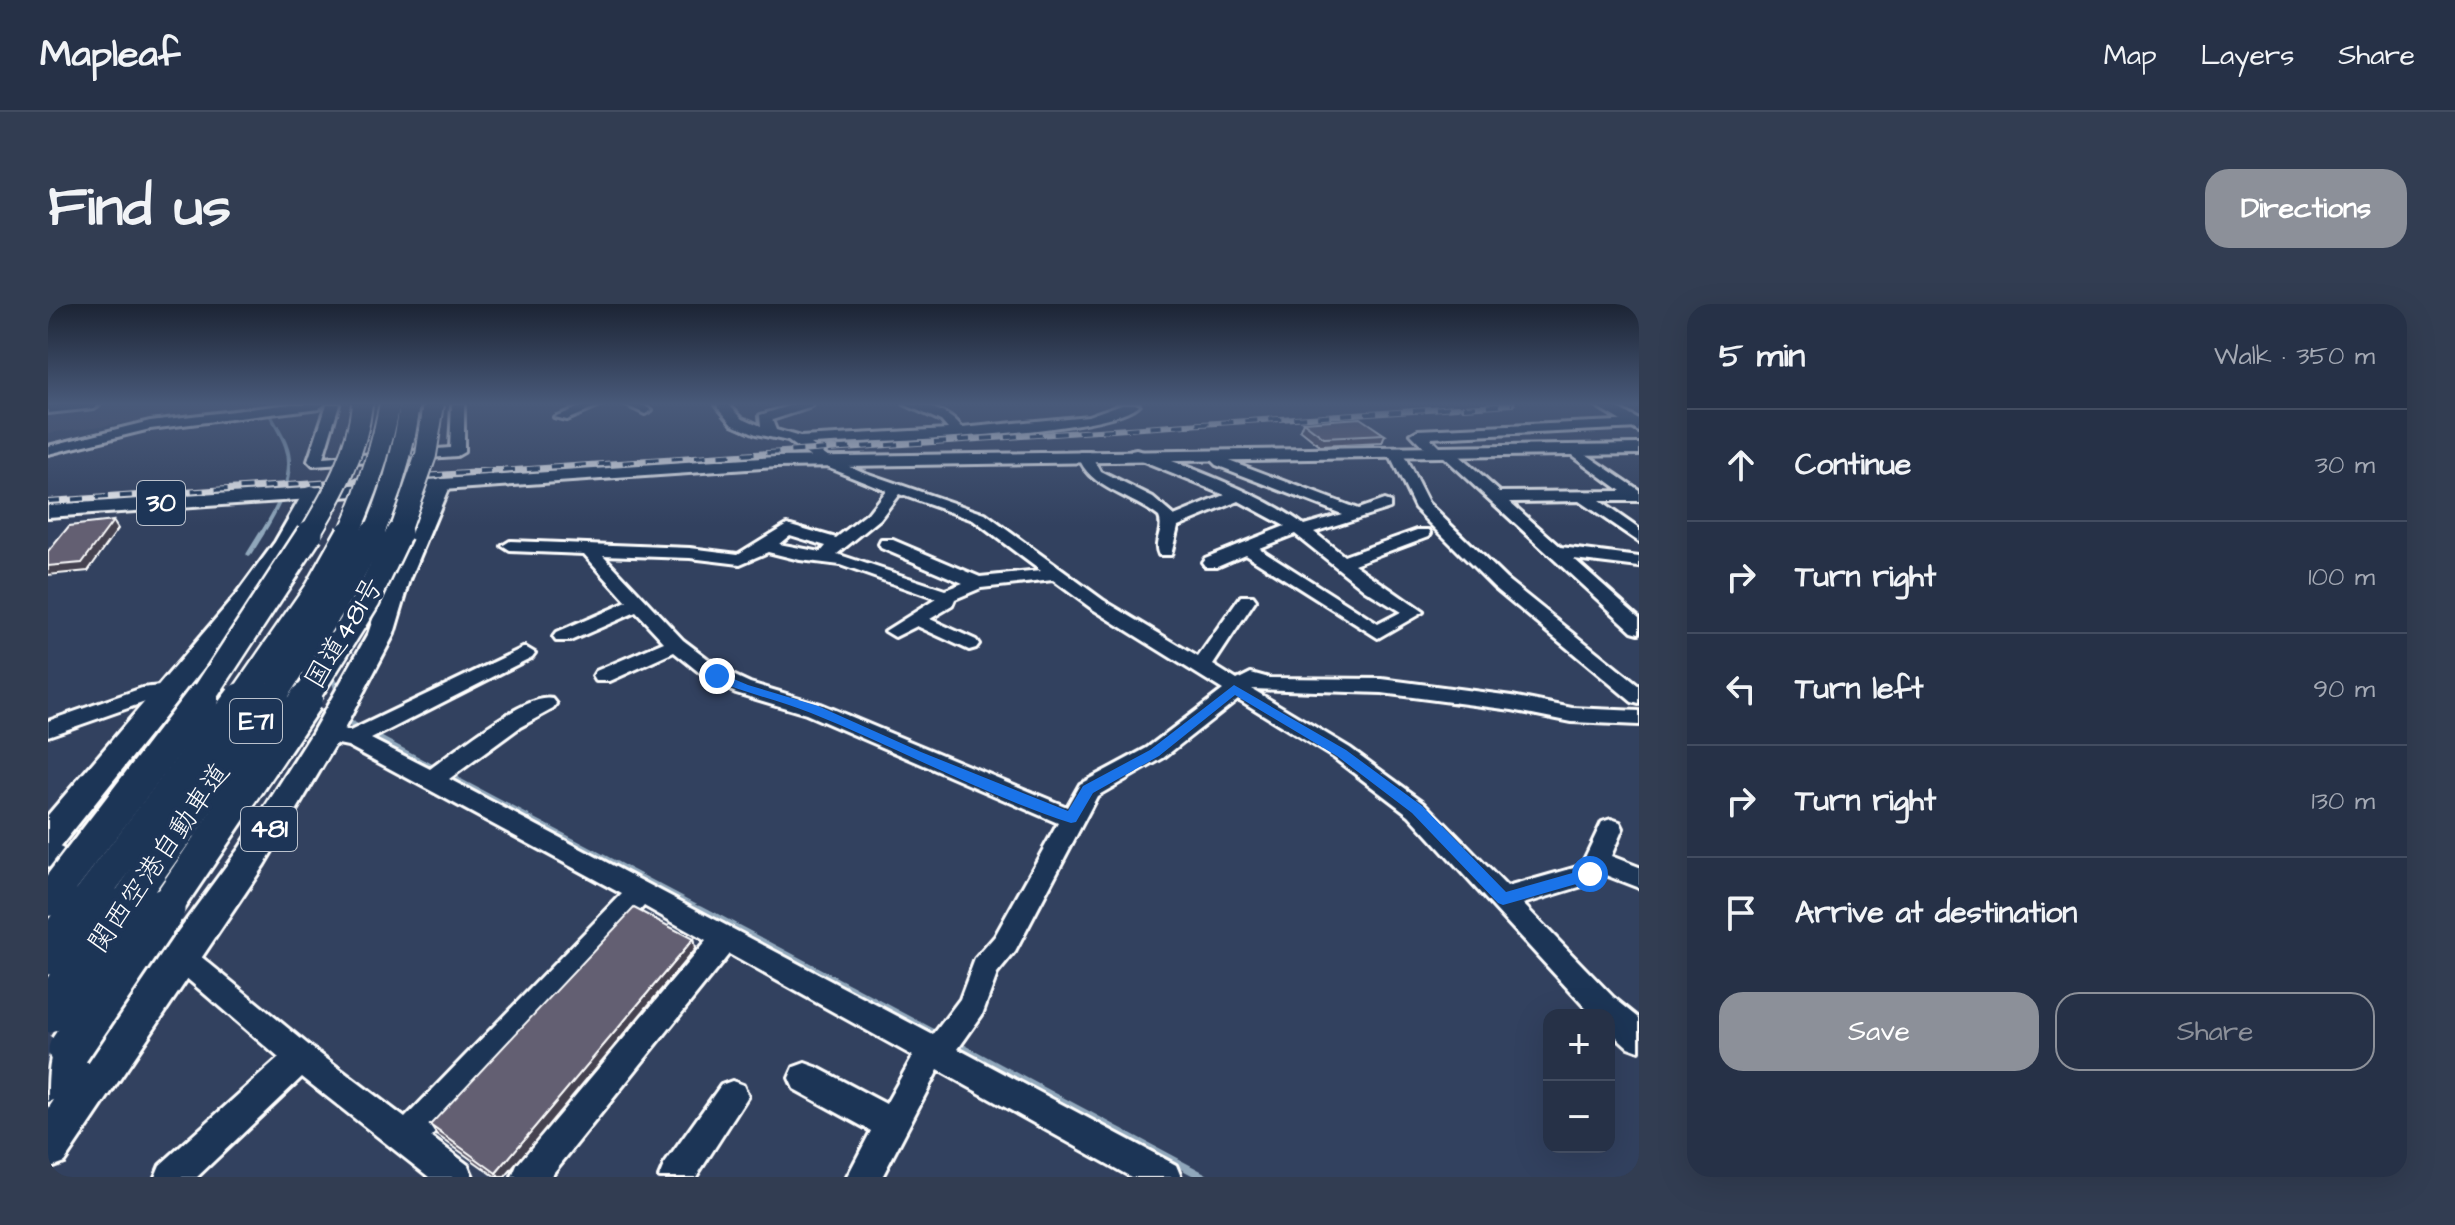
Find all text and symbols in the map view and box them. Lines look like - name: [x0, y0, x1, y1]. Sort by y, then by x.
- text: Mapleaf: [40, 29, 180, 81]
- text: Map: [2104, 36, 2157, 75]
- text: Layers: [2201, 36, 2294, 75]
- text: Share: [2338, 36, 2415, 75]
- text: Find us: [48, 169, 231, 247]
- button: Directions: [2205, 169, 2407, 248]
- text: 5 min: [1719, 332, 1805, 380]
- text: Walk · 350 m: [2214, 338, 2375, 374]
- icon: ahead: [1719, 443, 1763, 487]
- text: Continue: [1795, 444, 1911, 486]
- text: 30 m: [2315, 447, 2375, 483]
- road number: 30: [137, 481, 185, 525]
- icon: right: [1719, 555, 1763, 599]
- text: Turn right: [1795, 556, 1936, 598]
- text: 100 m: [2308, 559, 2375, 595]
- street label: 国道481号: [295, 569, 393, 697]
- route end: [699, 658, 735, 694]
- icon: left: [1719, 667, 1763, 711]
- text: Turn left: [1795, 668, 1923, 710]
- text: 90 m: [2313, 671, 2375, 707]
- road number: E71: [230, 699, 282, 743]
- street label: 関西空港自動車道: [79, 755, 239, 961]
- icon: right: [1719, 779, 1763, 823]
- text: Turn right: [1795, 780, 1936, 822]
- text: 130 m: [2311, 783, 2375, 819]
- road number: 481: [241, 807, 297, 851]
- route start: [1572, 856, 1608, 892]
- icon: arrive: [1719, 891, 1763, 935]
- text: Arrive at destination: [1795, 892, 2077, 934]
- button: Save: [1719, 992, 2039, 1071]
- button: Share: [2055, 992, 2375, 1071]
- map controls: [1543, 1009, 1615, 1153]
- button: +: [1543, 1009, 1615, 1081]
- button: −: [1543, 1081, 1615, 1153]

